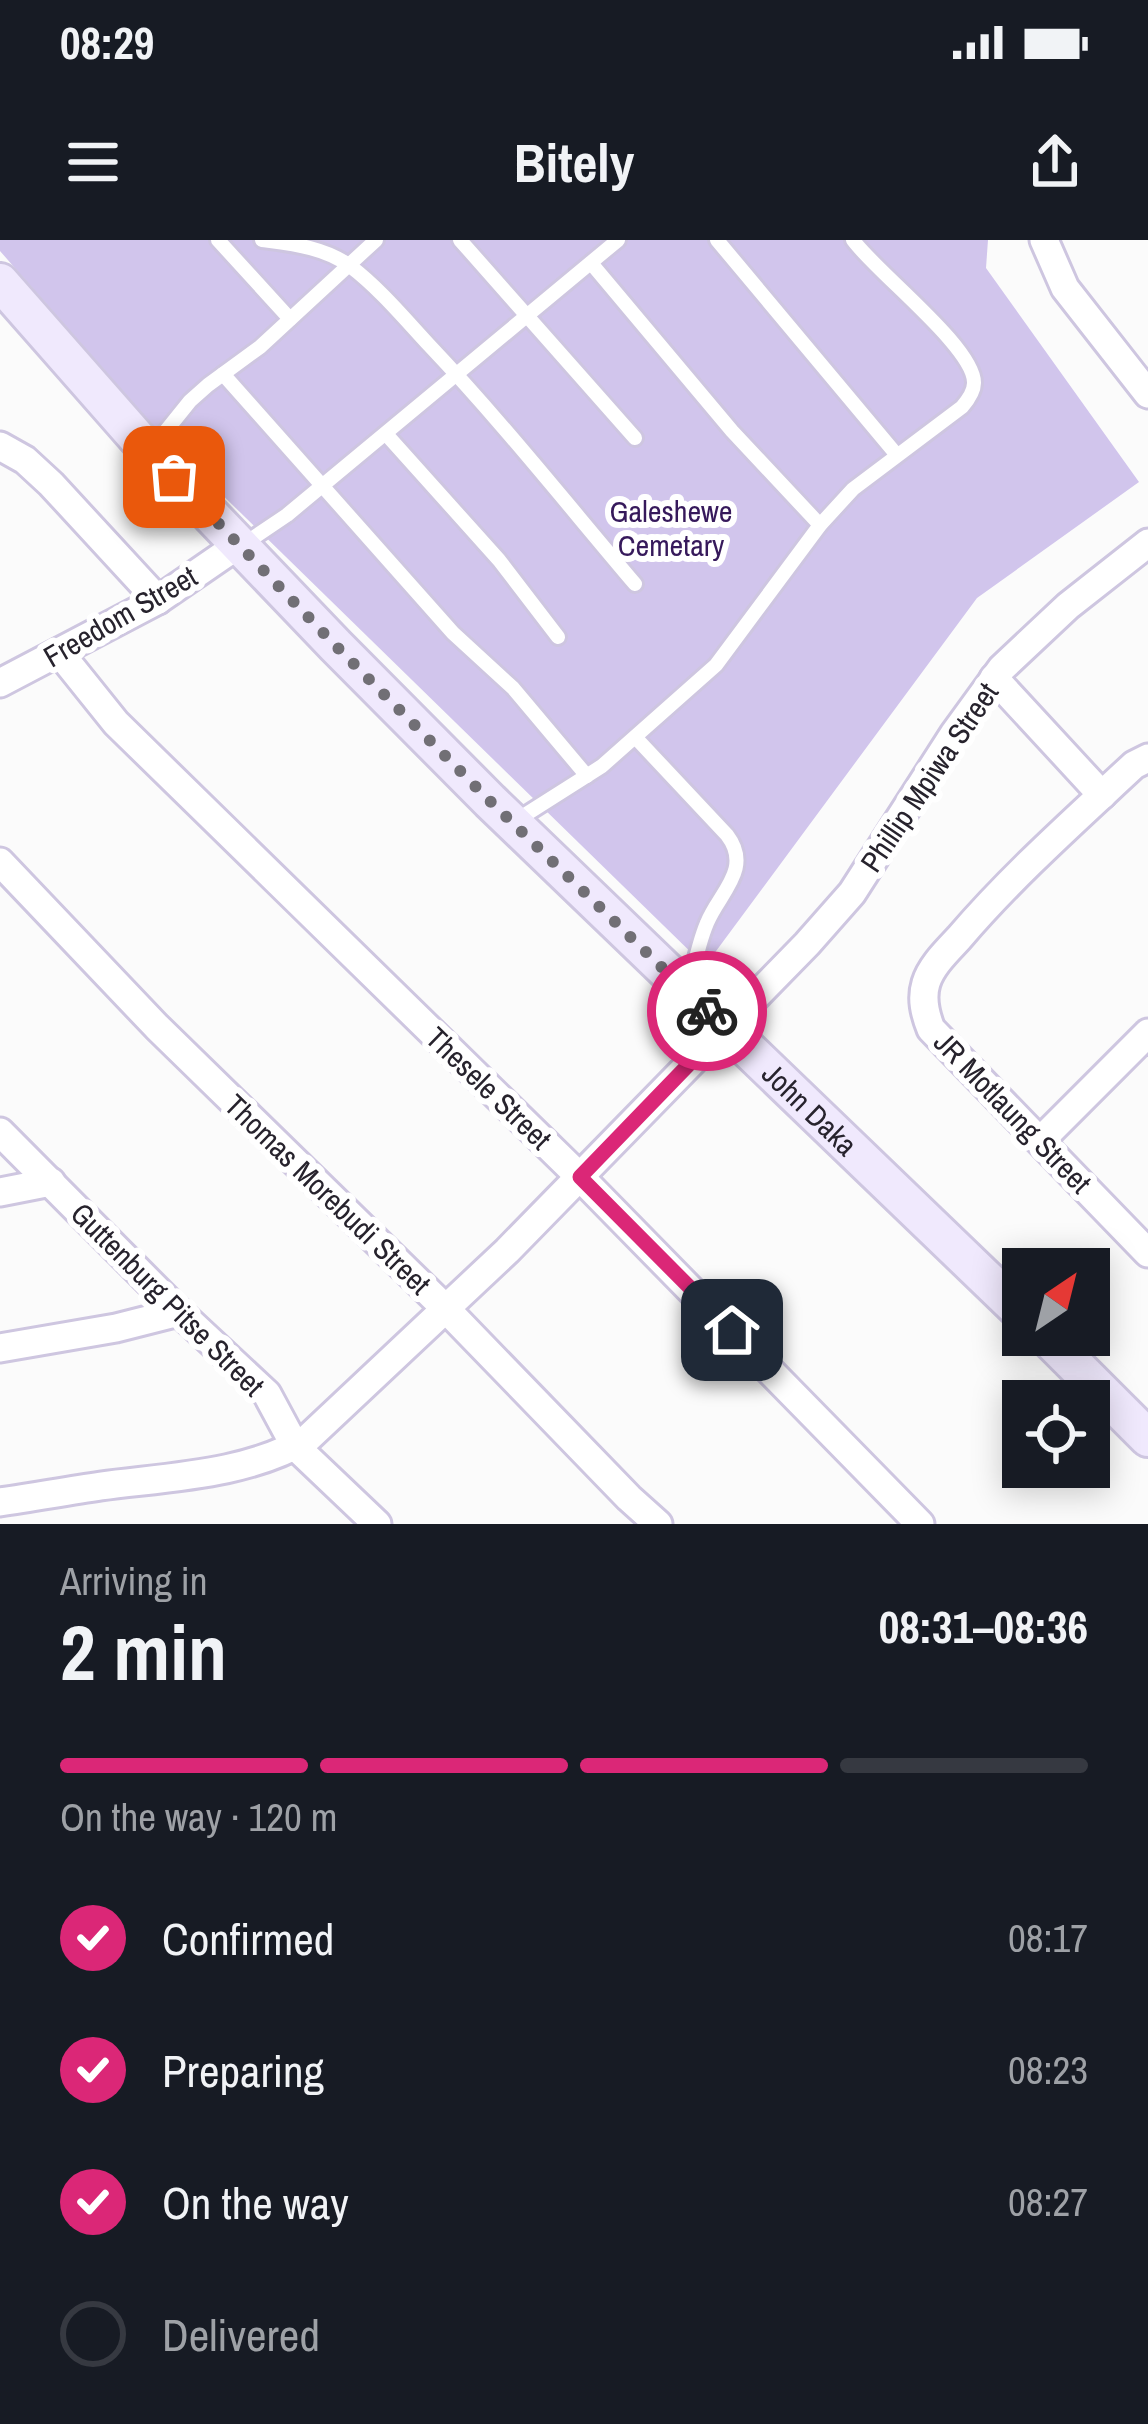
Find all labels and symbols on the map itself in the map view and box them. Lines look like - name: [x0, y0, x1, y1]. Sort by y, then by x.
- pin: [123, 426, 225, 528]
- park label: Galeshewe Cemetary: [609, 491, 733, 565]
- street label: Freedom Street: [36, 556, 204, 676]
- street label: Phillip Mpiwa Street: [851, 674, 1007, 879]
- courier: [647, 951, 767, 1071]
- street label: Thesele Street: [418, 1018, 561, 1158]
- street label: JR Motlaung Street: [925, 1022, 1101, 1202]
- street label: John Daka: [754, 1054, 866, 1164]
- street label: Thomas Morebudi Street: [216, 1085, 440, 1303]
- street label: Guttenburg Pitse Street: [62, 1193, 274, 1405]
- north arrow: [1002, 1248, 1110, 1356]
- pin: [681, 1279, 783, 1381]

